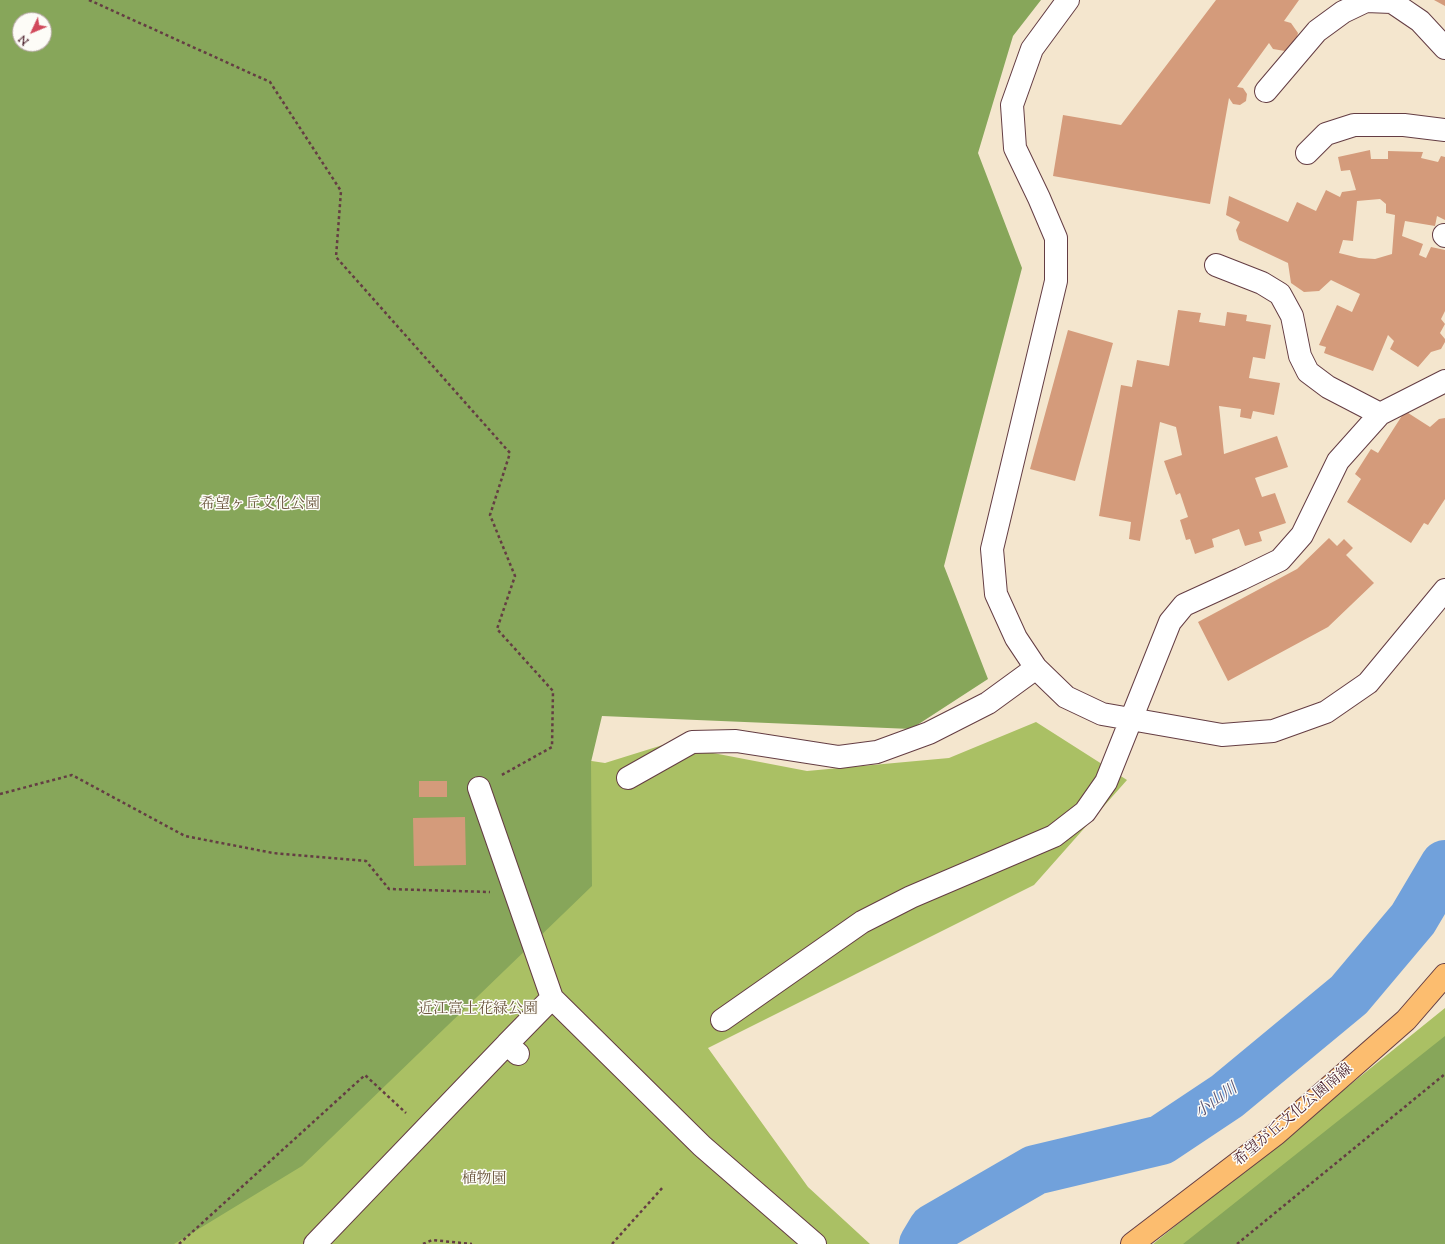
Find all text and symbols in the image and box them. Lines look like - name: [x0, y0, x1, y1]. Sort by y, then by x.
- north arrow: [12, 12, 52, 52]
- text: N: [15, 31, 33, 48]
- park label: 希望ヶ丘文化公園: [200, 496, 320, 514]
- park label: 近江富士花緑公園: [418, 1001, 538, 1019]
- street label: 希望が丘文化公園南線: [1231, 1061, 1357, 1171]
- water label: 小山川: [1192, 1080, 1242, 1124]
- park label: 植物園: [462, 1171, 506, 1189]

